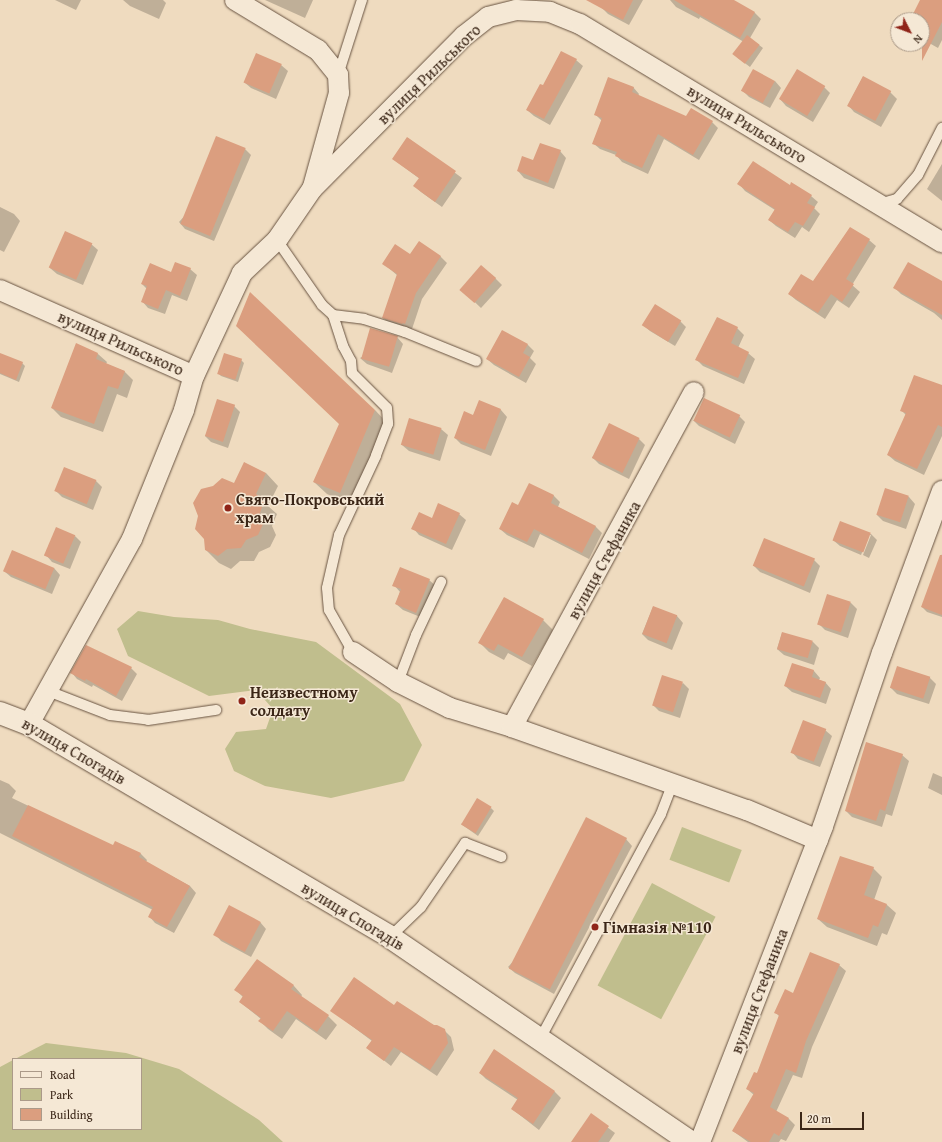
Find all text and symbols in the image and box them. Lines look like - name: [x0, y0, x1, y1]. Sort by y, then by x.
- north arrow: [890, 12, 930, 52]
- street label: вулиця Рильського: [374, 20, 484, 128]
- text: N: [910, 31, 927, 47]
- street label: вулиця Рильського: [684, 81, 810, 167]
- street label: вулиця Рильського: [55, 307, 187, 379]
- place label: Свято-Покровський храм: [236, 489, 384, 527]
- street label: вулиця Стефаника: [564, 498, 644, 622]
- marker: Свято-Покровський храм: [223, 503, 233, 513]
- place label: Неизвестному солдату: [250, 682, 358, 720]
- marker: Неизвестному солдату: [237, 696, 247, 706]
- street label: вулиця Спогадів: [19, 714, 129, 788]
- street label: вулиця Спогадів: [298, 878, 408, 954]
- place label: Гімназія №110: [603, 917, 711, 937]
- marker: Гімназія №110: [590, 922, 600, 932]
- street label: вулиця Стефаника: [726, 926, 792, 1056]
- legend: [12, 1058, 142, 1130]
- text: Road: [50, 1066, 75, 1083]
- text: Park: [50, 1086, 73, 1103]
- scale bar: [802, 1104, 866, 1130]
- text: Building: [50, 1106, 93, 1123]
- text: 20 m: [807, 1110, 831, 1127]

